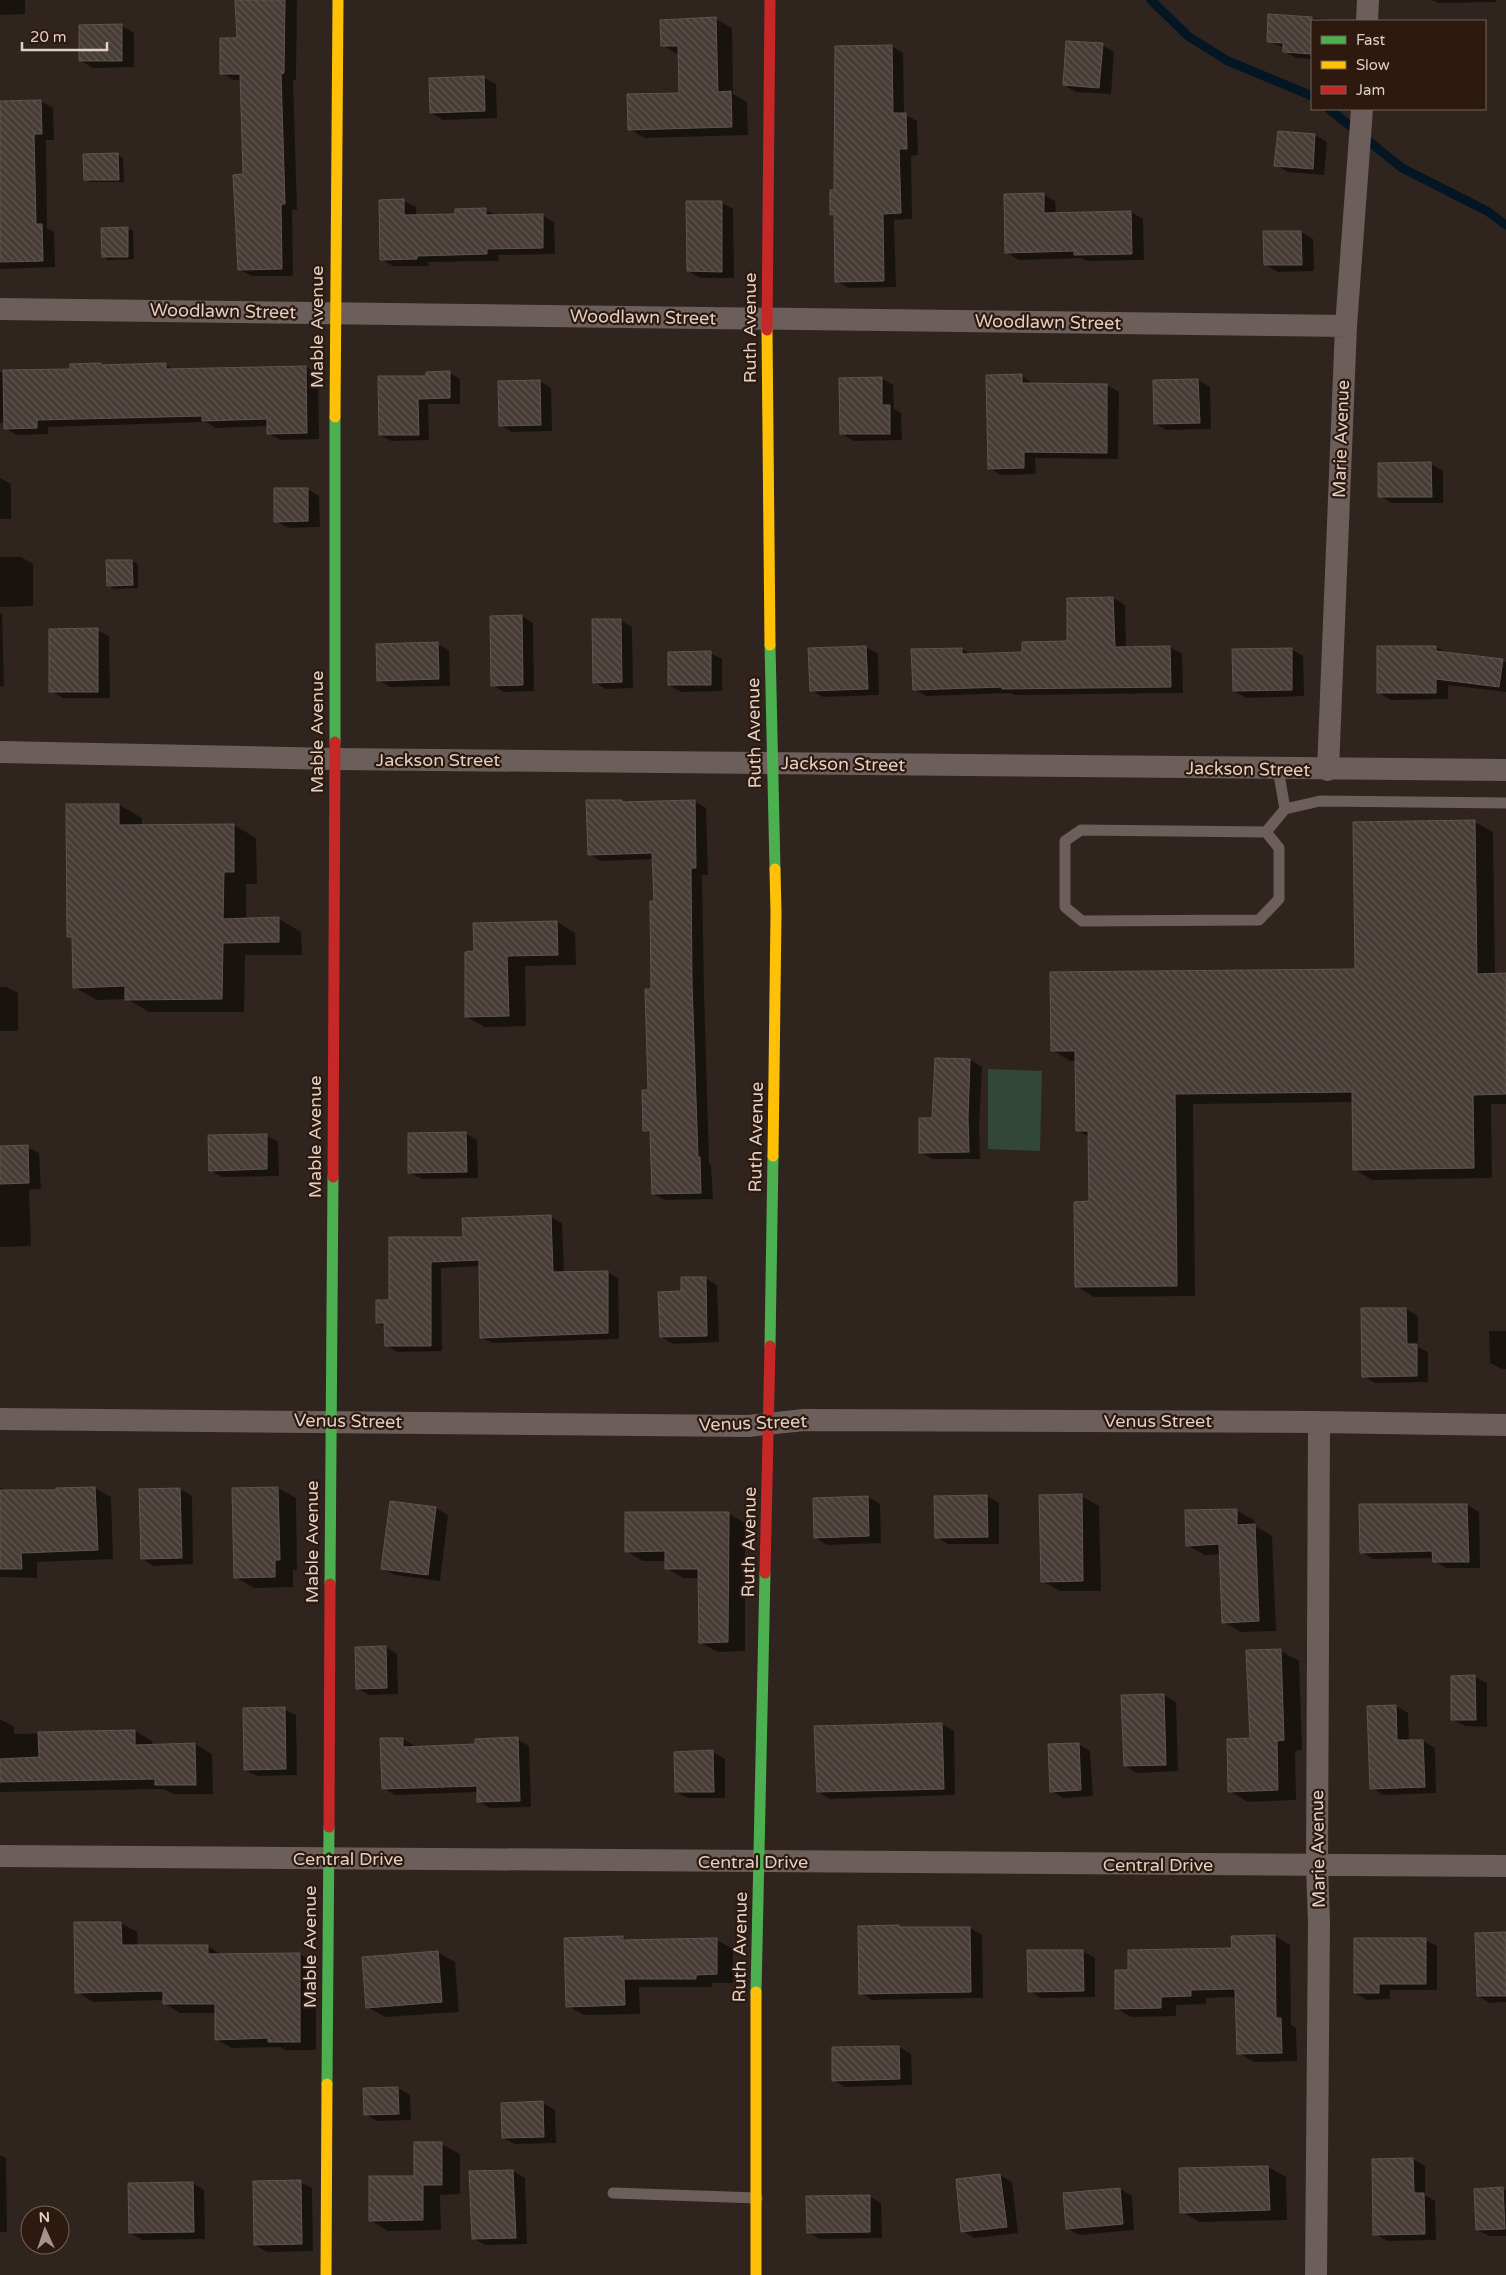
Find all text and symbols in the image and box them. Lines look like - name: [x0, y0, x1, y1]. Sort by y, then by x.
- scale bar: [22, 20, 108, 52]
- legend: [1311, 20, 1486, 110]
- text: 20 m: [30, 28, 67, 46]
- text: Fast: [1356, 31, 1386, 49]
- text: Slow: [1356, 56, 1390, 74]
- text: Jam: [1356, 81, 1385, 99]
- street label: Mable Avenue: [306, 266, 328, 388]
- street label: Ruth Avenue: [739, 273, 761, 383]
- street label: Woodlawn Street: [150, 299, 297, 323]
- street label: Woodlawn Street: [570, 305, 717, 329]
- street label: Woodlawn Street: [975, 310, 1122, 334]
- street label: Marie Avenue: [1328, 380, 1354, 498]
- street label: Mable Avenue: [306, 671, 328, 793]
- street label: Ruth Avenue: [742, 677, 766, 789]
- street label: Jackson Street: [376, 749, 500, 771]
- street label: Jackson Street: [781, 752, 906, 776]
- street label: Jackson Street: [1186, 757, 1311, 781]
- street label: Mable Avenue: [304, 1076, 326, 1198]
- street label: Ruth Avenue: [744, 1081, 768, 1193]
- street label: Venus Street: [294, 1409, 402, 1433]
- street label: Venus Street: [698, 1410, 808, 1436]
- street label: Venus Street: [1104, 1410, 1212, 1432]
- street label: Mable Avenue: [301, 1481, 323, 1603]
- street label: Ruth Avenue: [737, 1486, 761, 1598]
- street label: Marie Avenue: [1306, 1790, 1330, 1908]
- street label: Central Drive: [293, 1848, 403, 1870]
- street label: Central Drive: [698, 1851, 808, 1873]
- street label: Central Drive: [1103, 1854, 1213, 1876]
- street label: Mable Avenue: [299, 1886, 321, 2008]
- street label: Ruth Avenue: [728, 1891, 752, 2003]
- north arrow: [20, 2205, 70, 2255]
- text: N: [38, 2209, 50, 2226]

